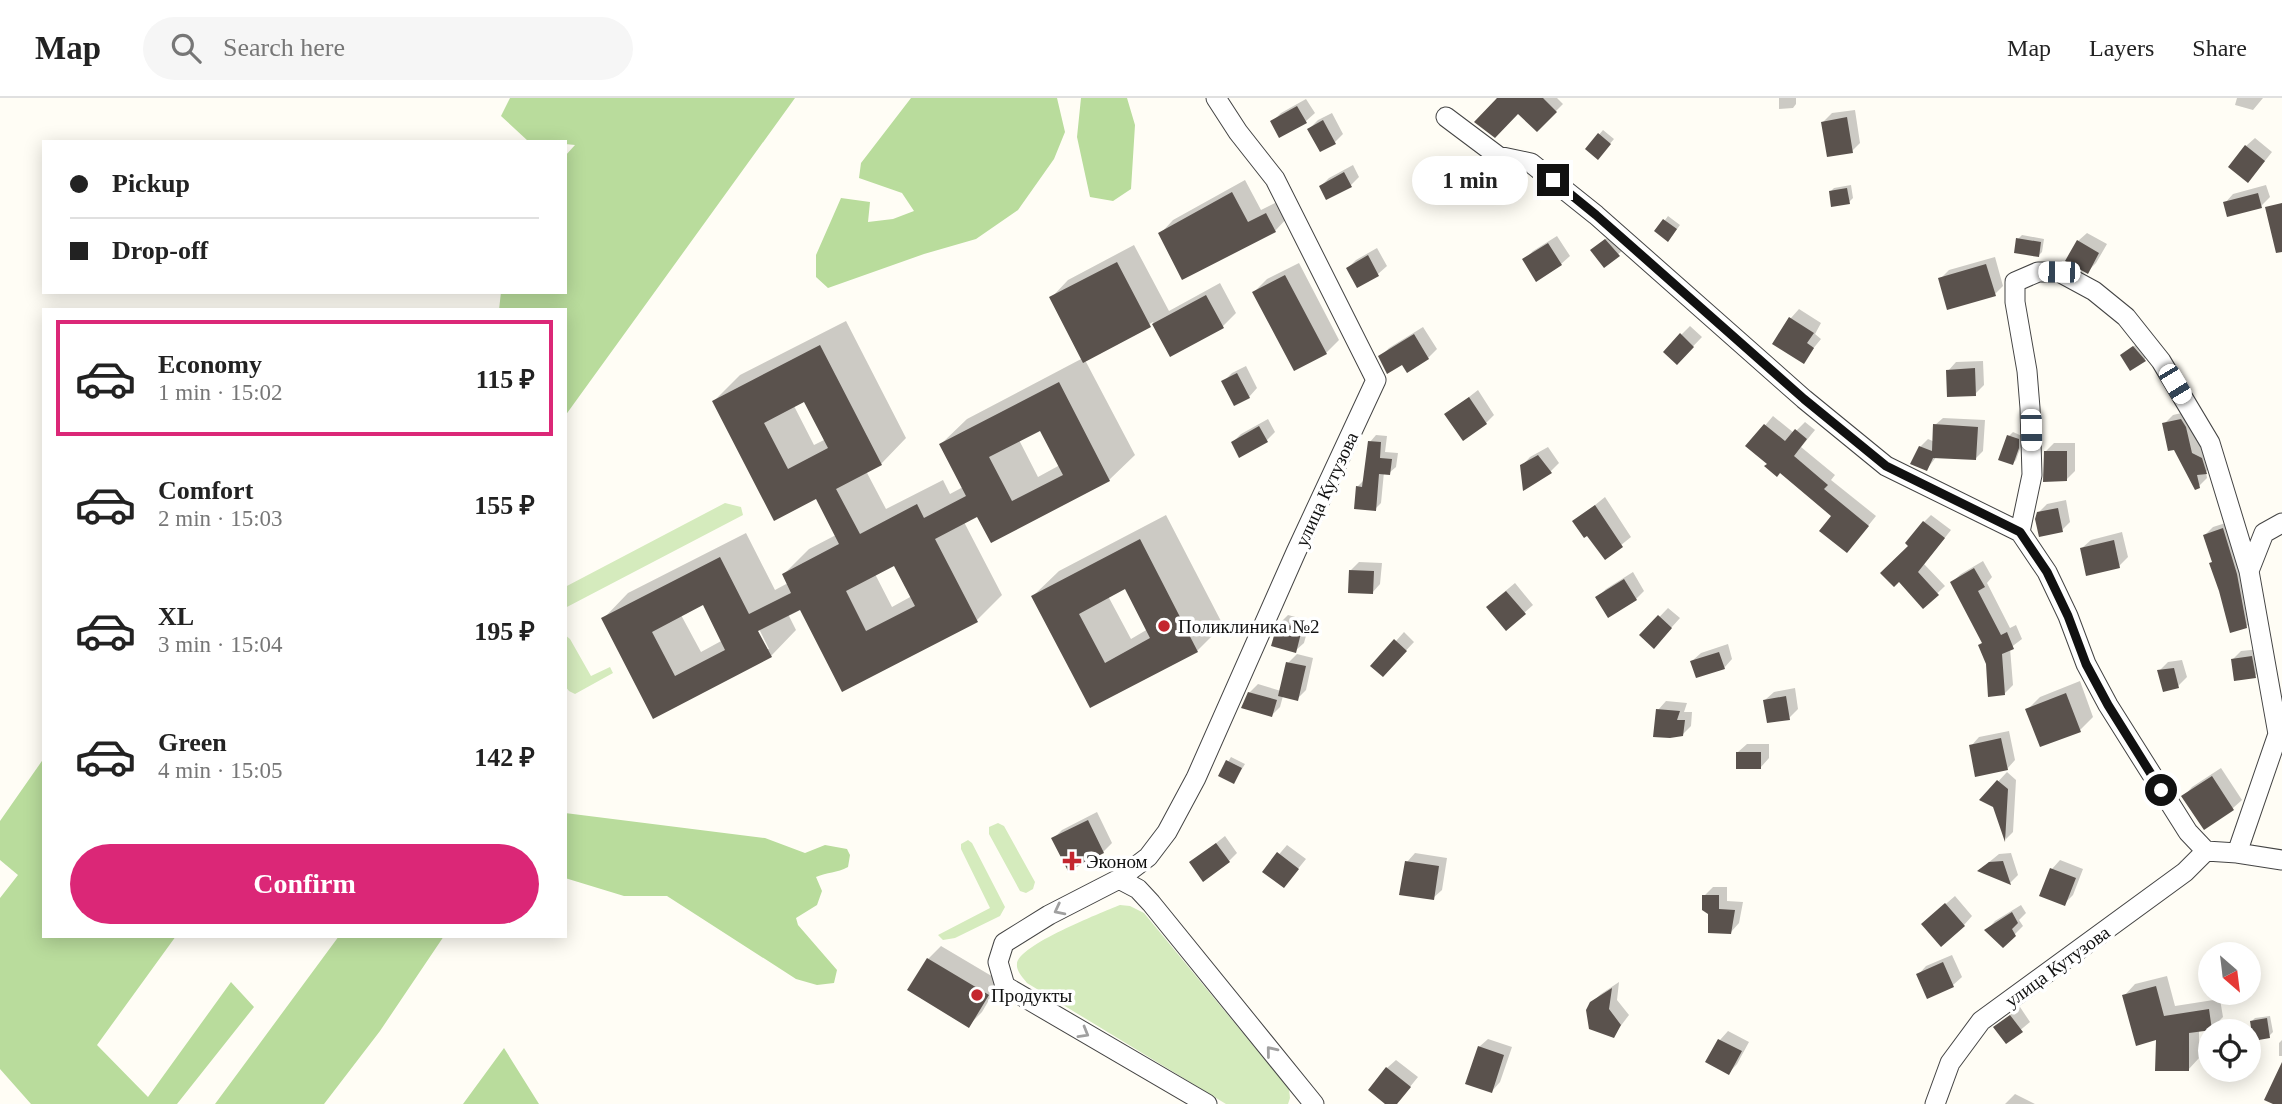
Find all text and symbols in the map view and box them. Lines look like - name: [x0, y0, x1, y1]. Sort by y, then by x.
- search box: [143, 17, 633, 80]
- icon: search: [167, 29, 205, 67]
- text: Map: [35, 30, 101, 66]
- text: Search here: [223, 33, 345, 62]
- text: Map: [2007, 35, 2051, 61]
- text: Layers: [2089, 35, 2154, 61]
- text: Share: [2192, 35, 2247, 61]
- callout: 1 min: [1413, 155, 1528, 204]
- route end: [1537, 164, 1569, 196]
- text: 1 min: [1442, 168, 1498, 193]
- text: Pickup: [112, 169, 190, 198]
- text: Drop-off: [112, 236, 208, 265]
- car: [2038, 261, 2081, 283]
- icon: car: [74, 347, 137, 410]
- text: Economy: [158, 350, 262, 379]
- car: [2156, 361, 2195, 407]
- text: 115 ₽: [476, 365, 535, 394]
- text: 1 min · 15:02: [158, 380, 283, 405]
- car: [2021, 409, 2042, 451]
- street label: улица Кутузова: [1291, 428, 1362, 550]
- icon: car: [74, 473, 137, 536]
- text: Comfort: [158, 476, 253, 505]
- text: 155 ₽: [474, 491, 535, 520]
- text: 2 min · 15:03: [158, 506, 283, 531]
- icon: car: [74, 599, 137, 662]
- text: XL: [158, 602, 194, 631]
- place label: Поликлиника №2: [1178, 616, 1320, 637]
- text: 195 ₽: [474, 617, 535, 646]
- marker: Поликлиника №2: [1156, 618, 1172, 634]
- text: 3 min · 15:04: [158, 632, 283, 657]
- icon: car: [74, 725, 137, 788]
- text: Green: [158, 728, 227, 757]
- text: 142 ₽: [474, 743, 535, 772]
- text: 4 min · 15:05: [158, 758, 283, 783]
- route start: [2145, 774, 2177, 806]
- button: Confirm: [70, 844, 539, 924]
- place label: Эконом: [1086, 851, 1148, 872]
- marker: Эконом: [1064, 853, 1080, 869]
- one-way arrow: [1054, 902, 1066, 915]
- street label: улица Кутузова: [2001, 921, 2114, 1011]
- north arrow: [2198, 942, 2261, 1004]
- map controls: [2198, 942, 2261, 1082]
- place label: Продукты: [991, 985, 1073, 1006]
- marker: Продукты: [969, 987, 985, 1003]
- button: locate: [2198, 1019, 2261, 1082]
- one-way arrow: [1077, 1025, 1089, 1038]
- one-way arrow: [1267, 1046, 1279, 1059]

